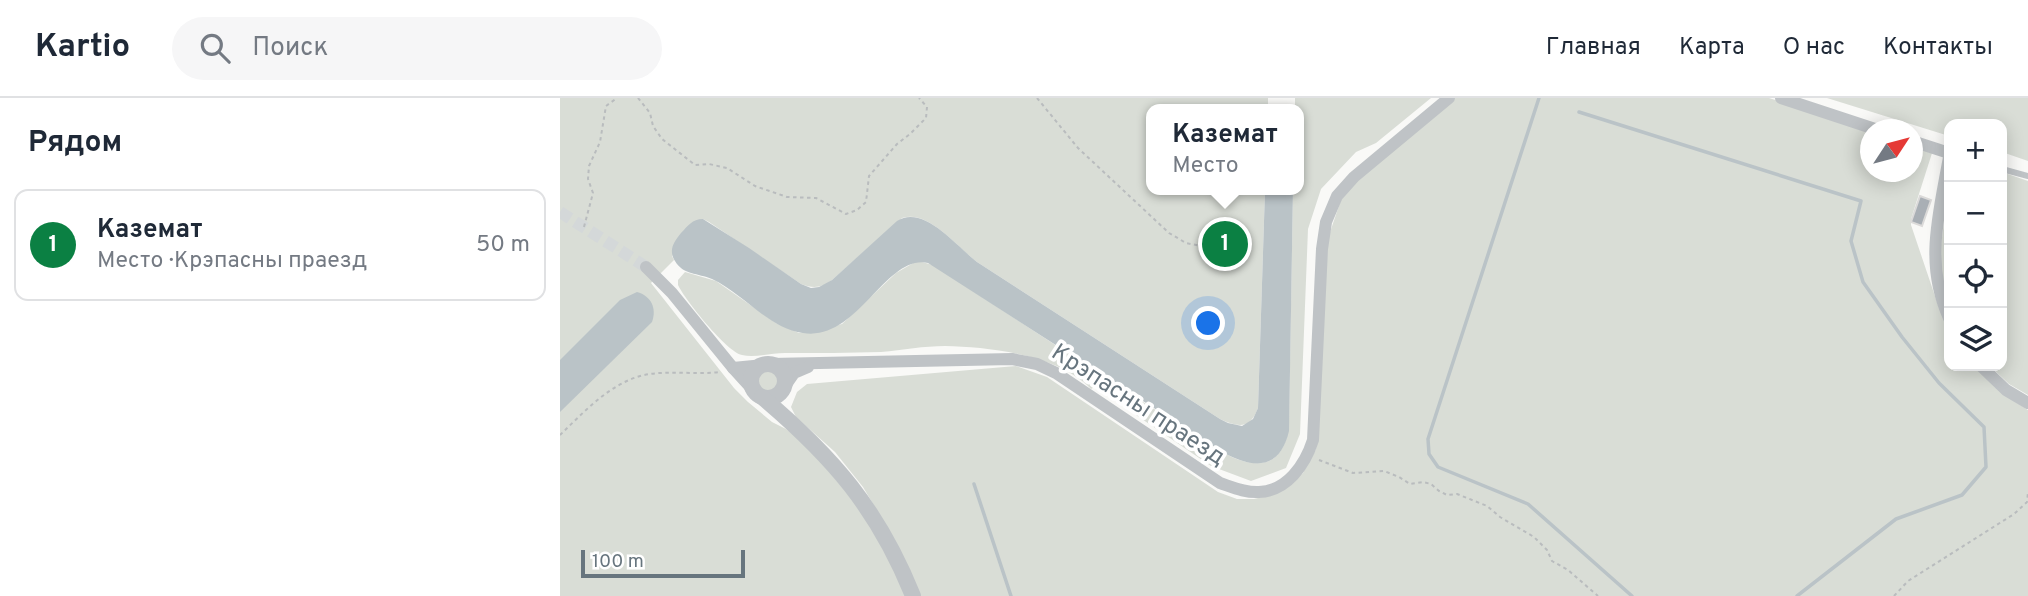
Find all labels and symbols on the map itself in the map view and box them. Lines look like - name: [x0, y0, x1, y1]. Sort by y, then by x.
- north arrow: [1860, 119, 1923, 182]
- pin: 1: [1202, 218, 1248, 270]
- your location: [1191, 306, 1225, 340]
- street label: Крэпасны праезд: [1045, 338, 1231, 473]
- scale bar: [581, 547, 746, 579]

